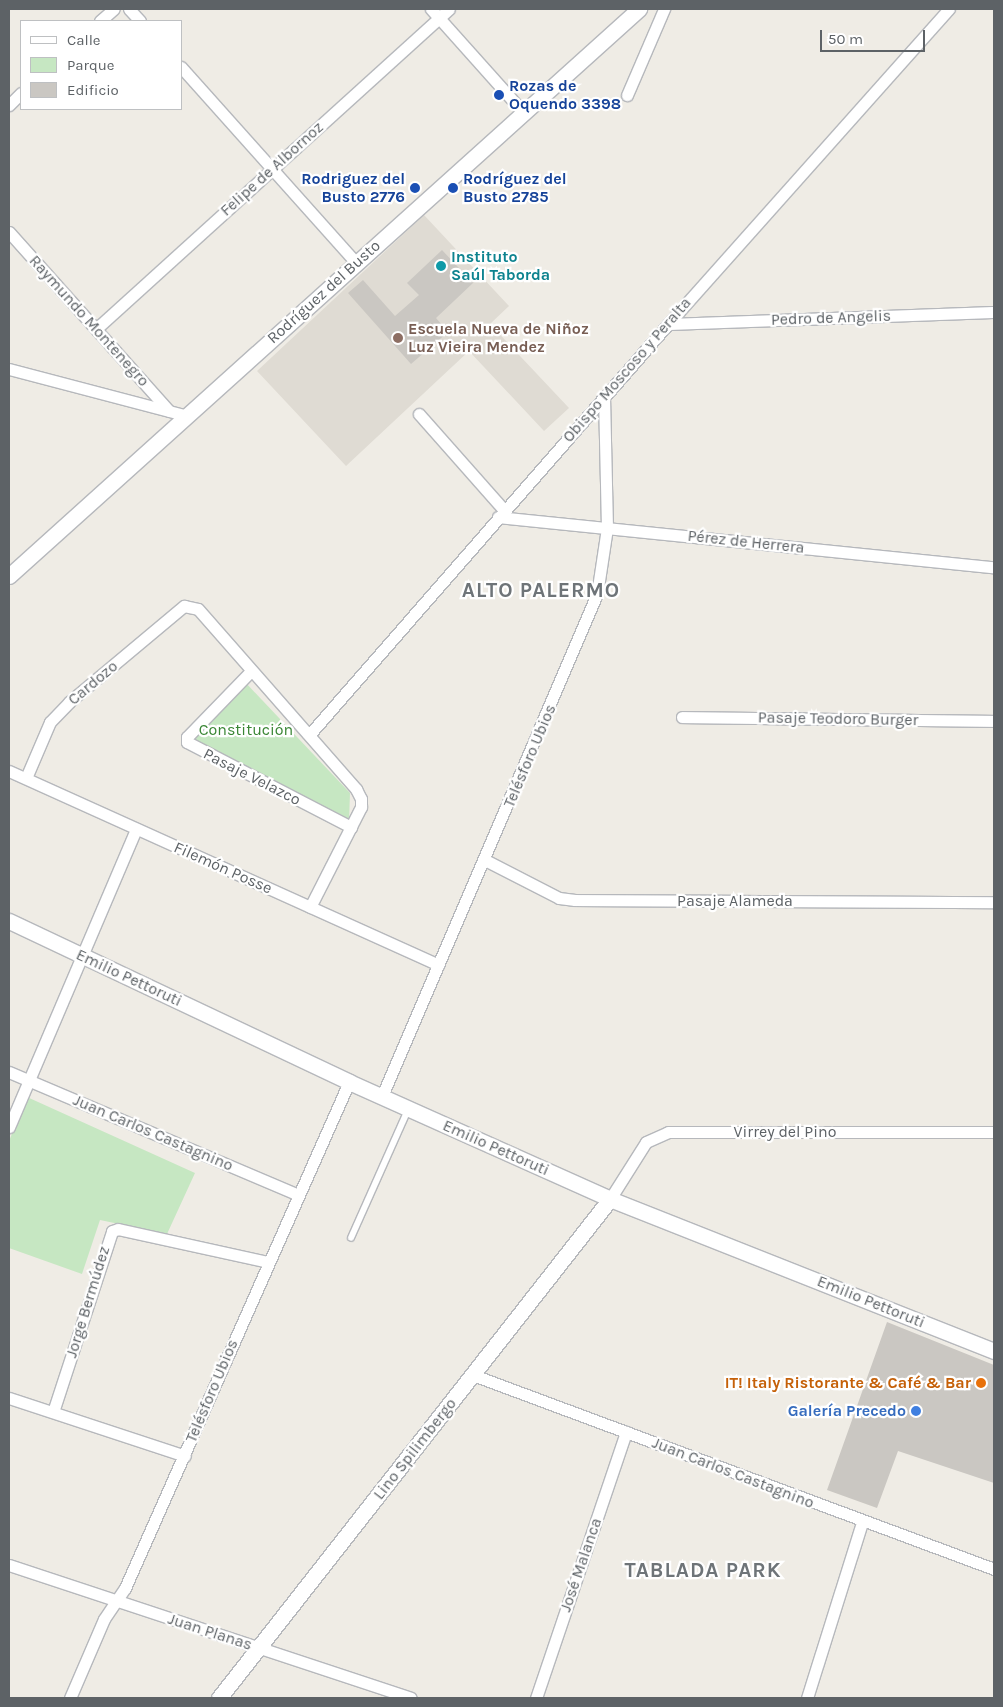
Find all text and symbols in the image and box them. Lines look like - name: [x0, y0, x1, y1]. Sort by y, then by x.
- legend: [20, 20, 182, 110]
- scale bar: [823, 20, 928, 52]
- text: 50 m: [828, 30, 863, 48]
- text: Calle: [67, 31, 101, 49]
- text: Parque: [67, 56, 115, 74]
- place label: Rozas de Oquendo 3398: [509, 76, 621, 114]
- text: Edificio: [67, 81, 119, 99]
- marker: Rozas de Oquendo 3398: [493, 89, 505, 101]
- street label: Felipe de Albornoz: [217, 118, 327, 220]
- place label: Rodriguez del Busto 2776: [301, 169, 405, 207]
- place label: Rodríguez del Busto 2785: [463, 169, 567, 207]
- marker: Rodriguez del Busto 2776: [409, 182, 421, 194]
- marker: Rodríguez del Busto 2785: [447, 182, 459, 194]
- street label: Rodríguez del Busto: [263, 236, 385, 348]
- place label: Instituto Saúl Taborda: [451, 247, 550, 285]
- street label: Raymundo Montenegro: [25, 251, 153, 391]
- marker: Instituto Saúl Taborda: [435, 260, 447, 272]
- street label: Obispo Moscoso y Peralta: [559, 294, 695, 446]
- street label: Pedro de Angelis: [771, 306, 891, 330]
- place label: Escuela Nueva de Niñoz Luz Vieira Mendez: [408, 319, 589, 357]
- marker: Escuela Nueva de Niñoz Luz Vieira Mendez: [392, 332, 404, 344]
- street label: Pérez de Herrera: [687, 526, 805, 558]
- district label: ALTO PALERMO: [460, 577, 622, 603]
- street label: Cardozo: [64, 657, 122, 709]
- street label: Telésforo Ubios: [500, 702, 560, 810]
- street label: Pasaje Teodoro Burger: [758, 708, 918, 730]
- park label: Constitución: [199, 720, 293, 740]
- street label: Pasaje Velazco: [200, 744, 304, 810]
- street label: Filemón Posse: [171, 838, 275, 898]
- street label: Pasaje Alameda: [677, 891, 793, 911]
- street label: Emilio Pettoruti: [73, 945, 185, 1011]
- street label: Juan Carlos Castagnino: [70, 1091, 236, 1175]
- street label: Emilio Pettoruti: [440, 1116, 552, 1180]
- street label: Virrey del Pino: [734, 1122, 836, 1142]
- street label: Jorge Bermúdez: [62, 1244, 114, 1360]
- street label: Emilio Pettoruti: [814, 1272, 928, 1332]
- street label: Telésforo Ubios: [182, 1337, 242, 1445]
- place label: IT! Italy Ristorante & Café & Bar: [725, 1373, 971, 1393]
- marker: IT! Italy Ristorante & Café & Bar: [975, 1377, 987, 1389]
- street label: Lino Spilimbergo: [369, 1394, 461, 1504]
- place label: Galería Precedo: [788, 1401, 906, 1421]
- marker: Galería Precedo: [910, 1405, 922, 1417]
- street label: Juan Carlos Castagnino: [649, 1433, 817, 1513]
- street label: José Malanca: [556, 1516, 606, 1614]
- district label: TABLADA PARK: [623, 1557, 783, 1583]
- street label: Juan Planas: [165, 1609, 255, 1655]

